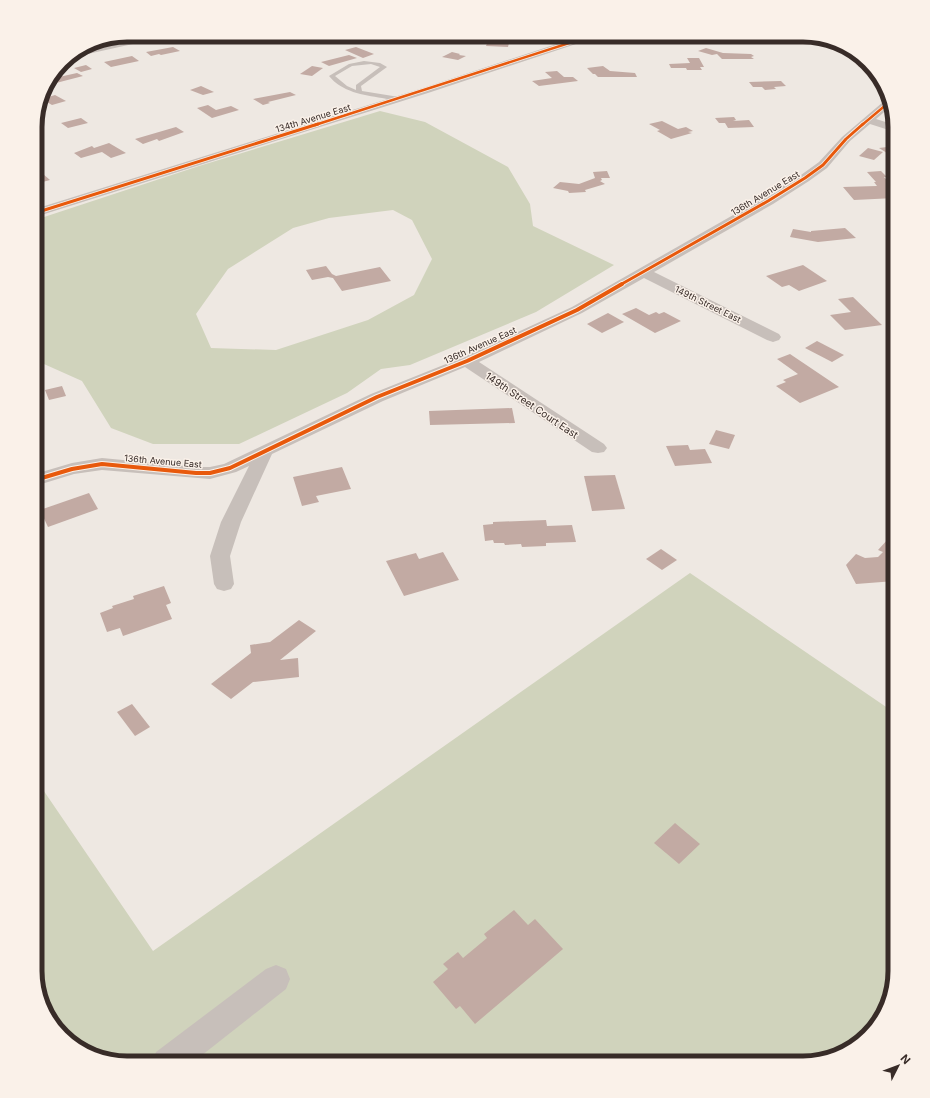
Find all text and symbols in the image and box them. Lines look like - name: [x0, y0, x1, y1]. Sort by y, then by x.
- street label: 134th Avenue East: [274, 101, 352, 135]
- street label: 136th Avenue East: [729, 168, 801, 218]
- street label: 149th Street East: [673, 283, 743, 325]
- street label: 136th Avenue East: [442, 324, 518, 366]
- street label: 149th Street Court East: [483, 369, 581, 441]
- street label: 136th Avenue East: [124, 452, 202, 470]
- north arrow: [878, 1046, 918, 1086]
- text: N: [897, 1052, 913, 1067]

